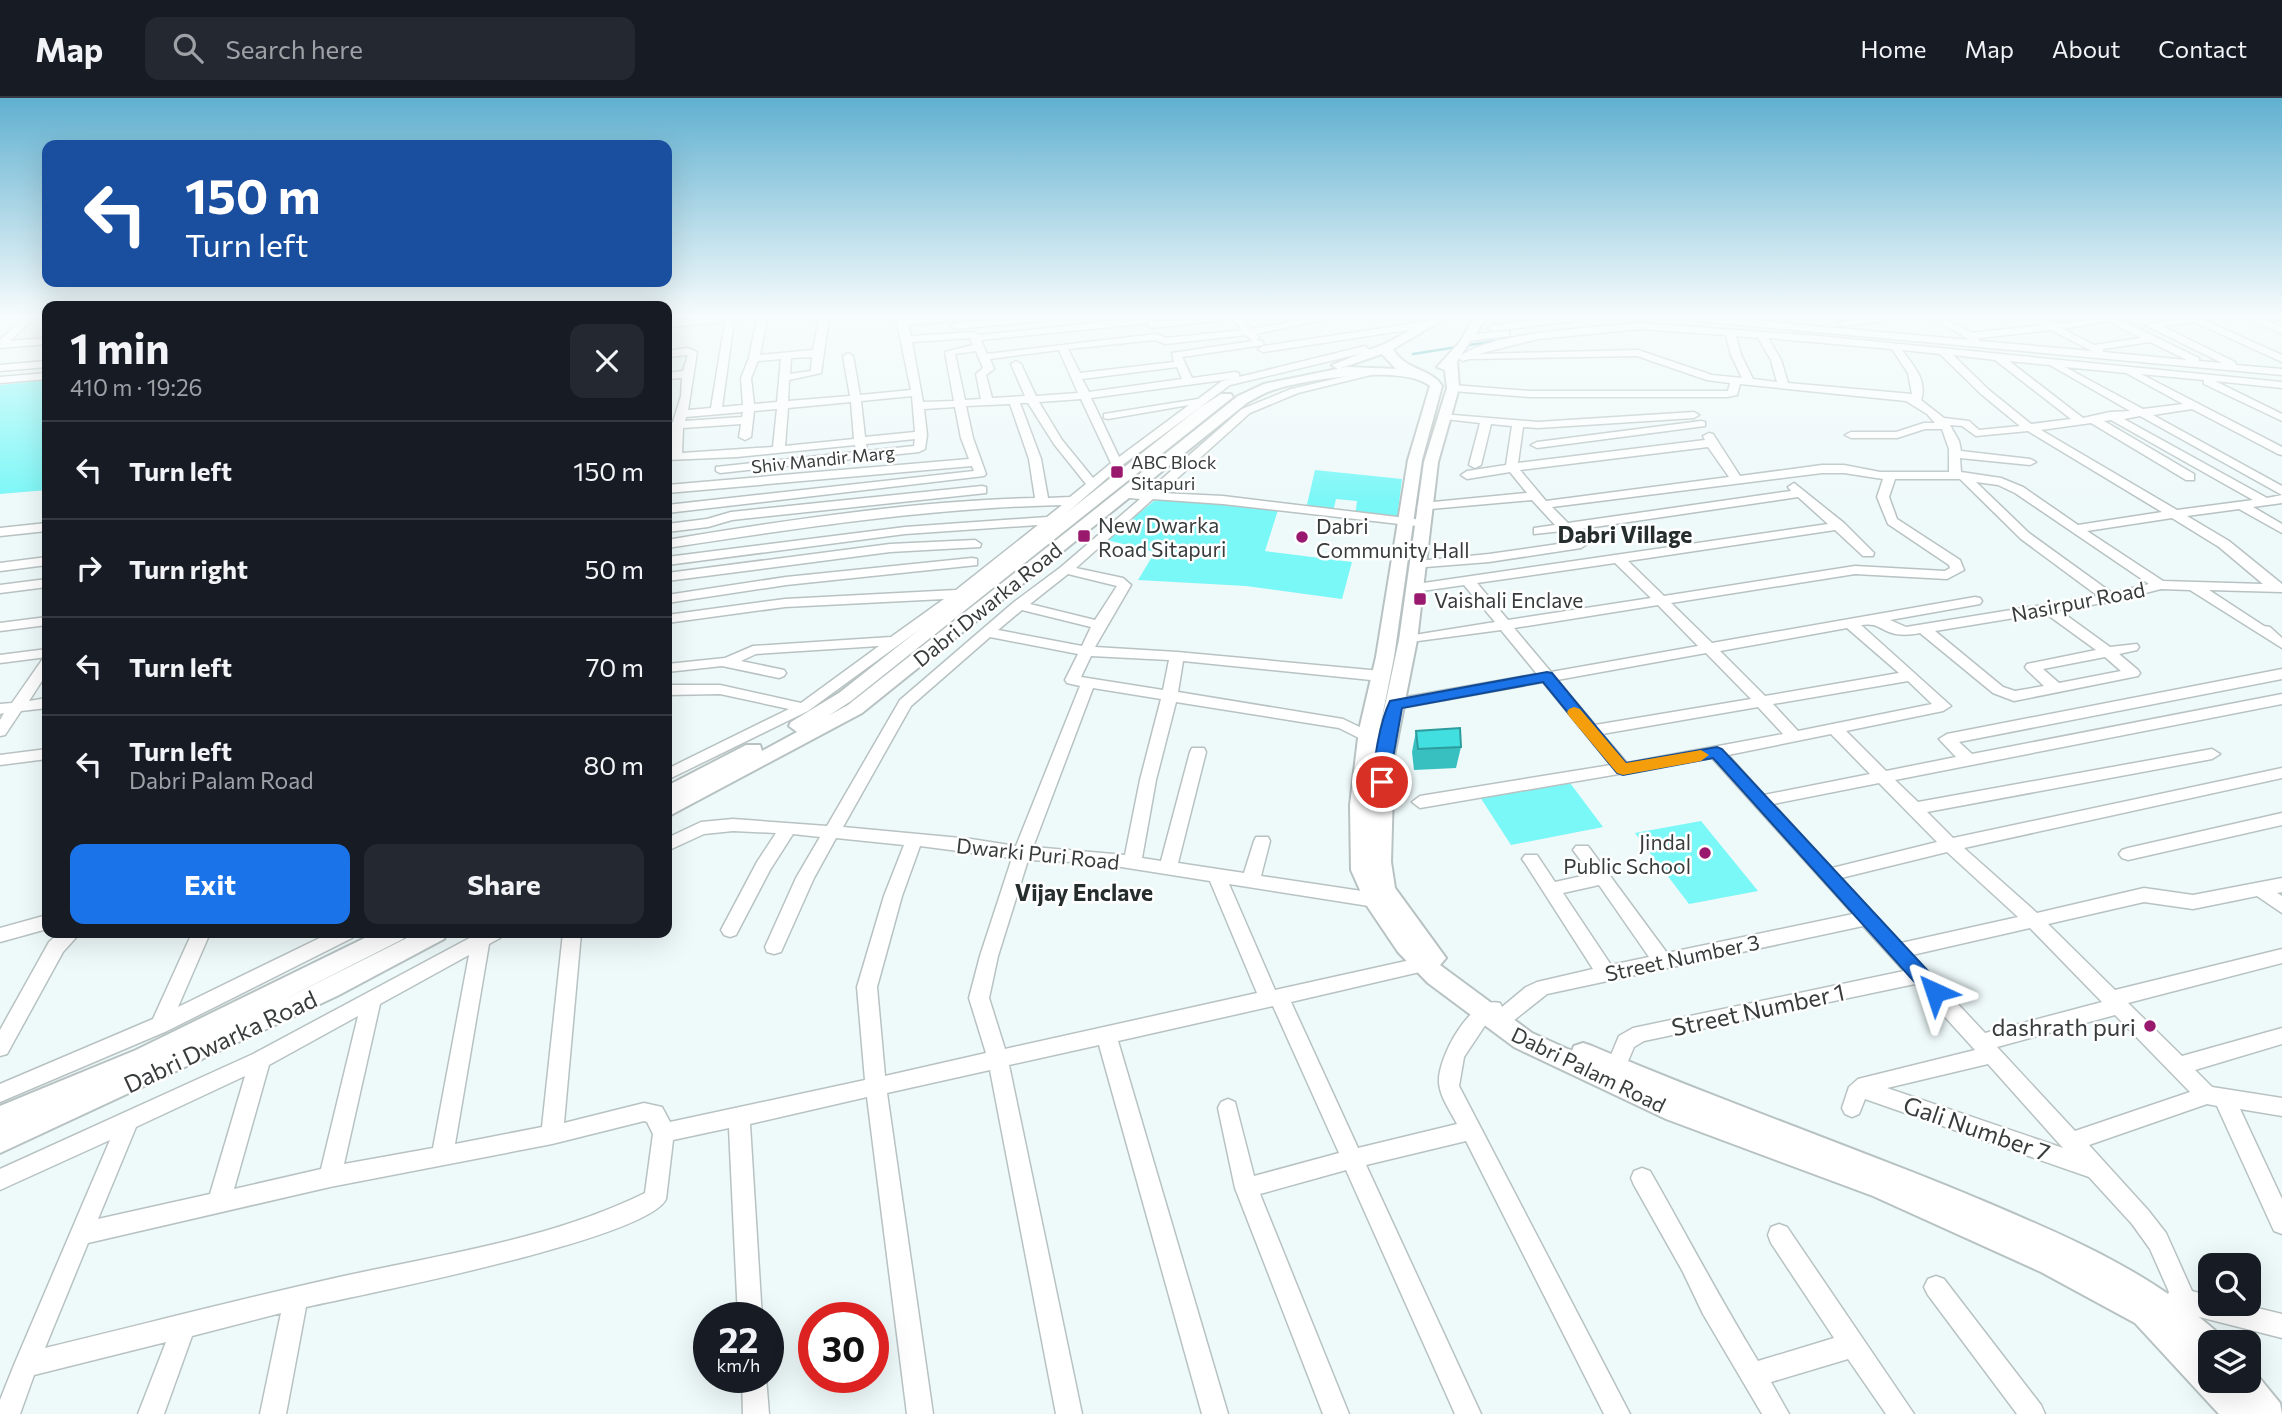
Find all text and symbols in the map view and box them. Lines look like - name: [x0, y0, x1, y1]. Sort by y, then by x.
- search box: [145, 17, 635, 80]
- text: Map: [35, 28, 103, 69]
- icon: search: [169, 29, 207, 67]
- text: Search here: [225, 33, 363, 64]
- text: Home: [1861, 34, 1927, 63]
- text: Map: [1965, 34, 2014, 63]
- text: About: [2052, 34, 2120, 63]
- text: Contact: [2158, 34, 2247, 63]
- text: 150 m: [185, 164, 320, 224]
- icon: left: [70, 168, 161, 259]
- text: Turn left: [185, 224, 309, 264]
- text: 1 min: [70, 321, 170, 373]
- button: close: [570, 324, 644, 398]
- text: 410 m · 19:26: [70, 373, 203, 401]
- street label: Shiv Mandir Marg: [750, 441, 896, 477]
- icon: left: [70, 451, 108, 489]
- place label: ABC Block Sitapuri: [1131, 451, 1217, 494]
- text: Turn left: [129, 455, 232, 486]
- text: 150 m: [573, 455, 644, 486]
- marker: ABC Block Sitapuri: [1109, 464, 1125, 480]
- place label: New Dwarka Road Sitapuri: [1098, 512, 1226, 561]
- place label: Dabri Community Hall: [1316, 513, 1470, 562]
- district label: Dabri Village: [1558, 520, 1692, 548]
- marker: New Dwarka Road Sitapuri: [1076, 528, 1092, 544]
- marker: Dabri Community Hall: [1294, 529, 1310, 545]
- street label: Dabri Dwarka Road: [908, 537, 1066, 671]
- icon: right: [70, 549, 108, 587]
- text: Turn right: [129, 553, 248, 584]
- text: 50 m: [584, 553, 644, 584]
- street label: Nasirpur Road: [2009, 576, 2147, 626]
- place label: Vaishali Enclave: [1434, 587, 1583, 612]
- marker: Vaishali Enclave: [1412, 591, 1428, 607]
- icon: left: [70, 647, 108, 685]
- text: Turn left: [129, 651, 232, 682]
- text: 70 m: [586, 651, 644, 682]
- text: Turn left: [129, 735, 232, 766]
- icon: left: [70, 745, 108, 783]
- text: 80 m: [584, 749, 644, 780]
- pin: [1352, 752, 1412, 812]
- icon: arrive: [1363, 763, 1401, 801]
- text: Dabri Palam Road: [129, 766, 314, 794]
- place label: Jindal Public School: [1563, 829, 1691, 878]
- street label: Dwarki Puri Road: [955, 832, 1121, 874]
- button: Exit: [70, 844, 350, 924]
- button: Share: [364, 844, 644, 924]
- marker: Jindal Public School: [1697, 845, 1713, 861]
- district label: Vijay Enclave: [1015, 878, 1153, 906]
- street label: Street Number 3: [1603, 928, 1761, 986]
- position arrow: [1898, 955, 1972, 1029]
- street label: Street Number 1: [1669, 977, 1847, 1041]
- street label: Dabri Dwarka Road: [119, 984, 321, 1098]
- place label: dashrath puri: [1991, 1012, 2136, 1041]
- marker: dashrath puri: [2142, 1018, 2158, 1034]
- street label: Dabri Palam Road: [1508, 1021, 1670, 1117]
- street label: Gali Number 7: [1900, 1089, 2054, 1167]
- map controls: [2198, 1253, 2261, 1393]
- button: search: [2198, 1253, 2261, 1316]
- speed limit sign: 30: [798, 1302, 889, 1393]
- text: 22: [719, 1317, 758, 1360]
- button: layers: [2198, 1330, 2261, 1393]
- text: km/h: [717, 1354, 760, 1376]

